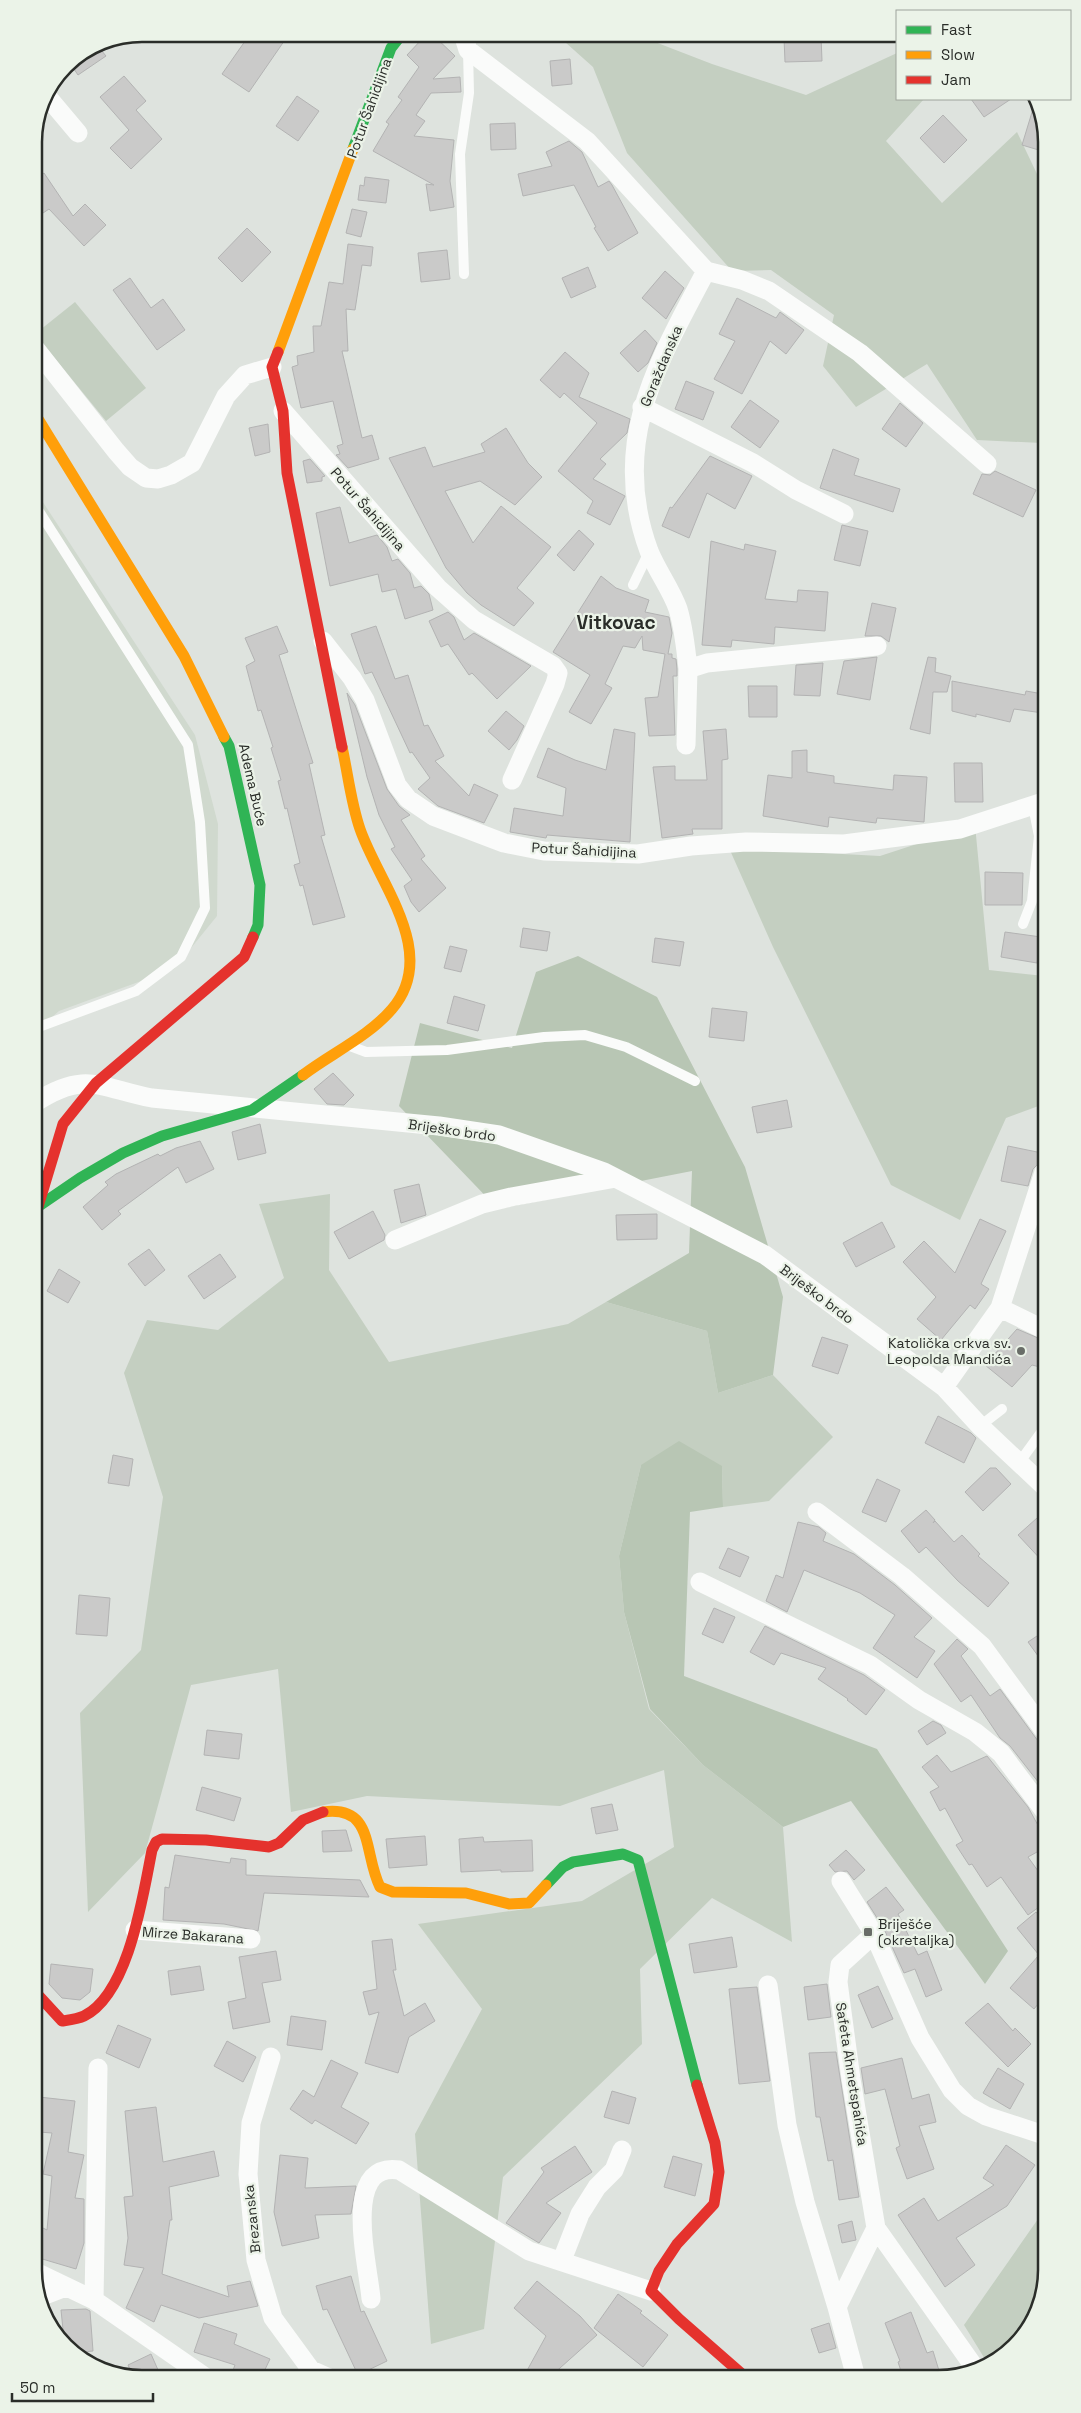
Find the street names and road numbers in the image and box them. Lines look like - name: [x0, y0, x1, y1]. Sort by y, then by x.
- street label: Potur Šahidijina: [343, 56, 395, 160]
- street label: Goraždanska: [636, 323, 686, 409]
- street label: Potur Šahidijina: [327, 463, 409, 555]
- street label: Adema Buće: [235, 742, 271, 828]
- street label: Potur Šahidijina: [531, 838, 637, 862]
- street label: Briješko brdo: [407, 1115, 497, 1145]
- street label: Briješko brdo: [776, 1260, 858, 1328]
- street label: Mirze Bakarana: [141, 1922, 245, 1948]
- street label: Safeta Ahmetspahića: [832, 2001, 872, 2147]
- street label: Brezanska: [239, 2184, 265, 2254]

